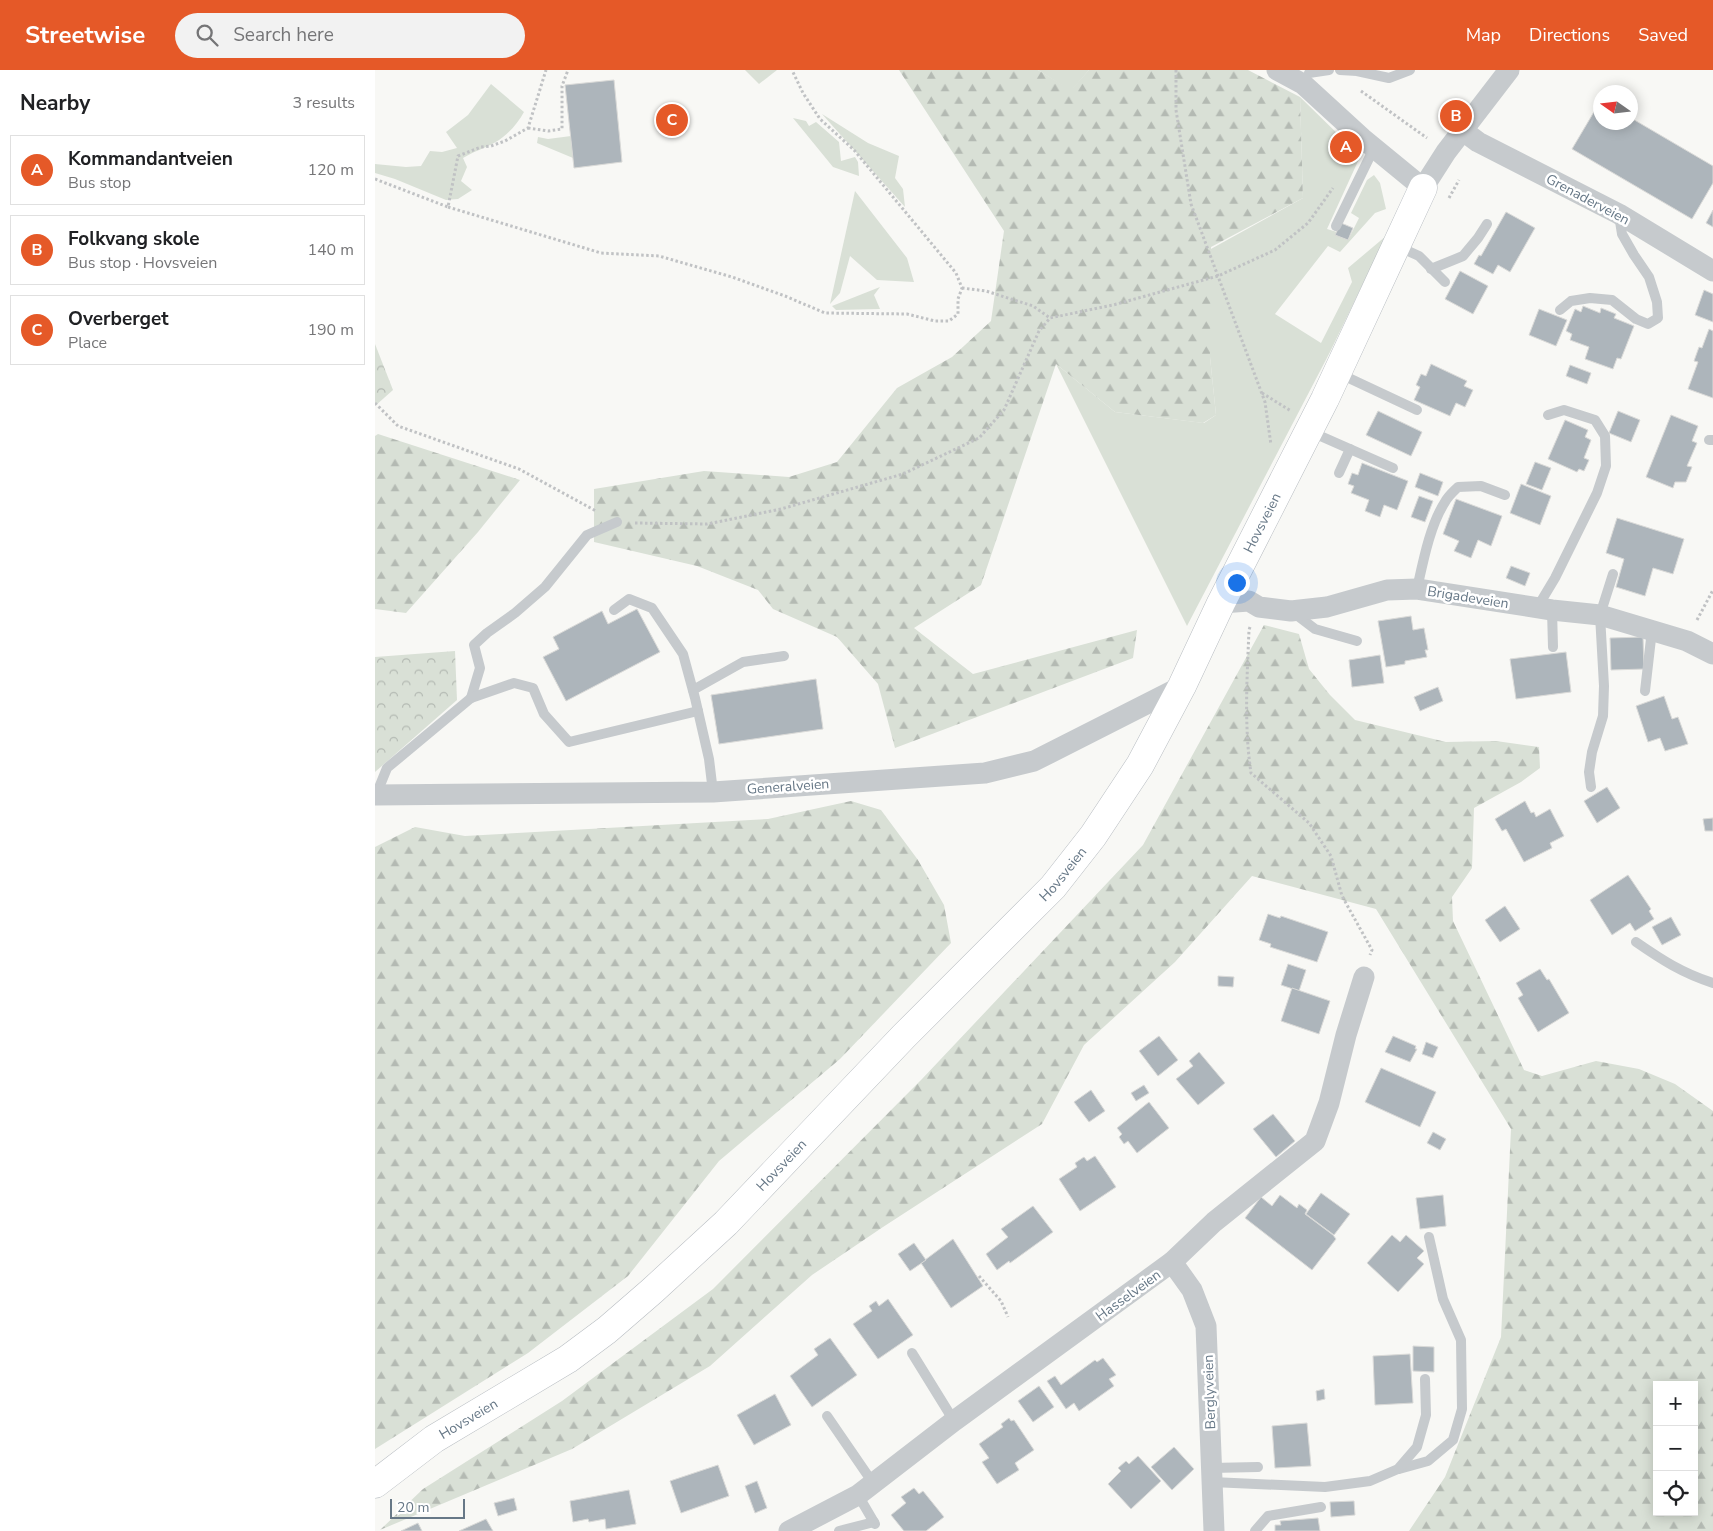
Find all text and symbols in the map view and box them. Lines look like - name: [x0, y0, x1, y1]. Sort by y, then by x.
- search box: [175, 13, 525, 58]
- text: Streetwise: [25, 19, 145, 51]
- icon: search: [193, 21, 221, 49]
- text: Search here: [233, 22, 334, 48]
- text: Map: [1466, 23, 1501, 47]
- text: Directions: [1529, 23, 1610, 47]
- text: Saved: [1638, 23, 1688, 47]
- north arrow: [1593, 85, 1638, 130]
- text: Nearby: [20, 89, 90, 117]
- text: 3 results: [293, 92, 355, 114]
- pin: B: [1440, 97, 1472, 135]
- pin: C: [656, 101, 688, 139]
- pin: A: [1330, 128, 1362, 166]
- text: Kommandantveien: [68, 146, 233, 172]
- text: A: [31, 159, 43, 181]
- text: 120 m: [307, 159, 354, 181]
- street label: Grenaderveien: [1543, 169, 1633, 229]
- text: Bus stop: [68, 172, 131, 194]
- text: Folkvang skole: [68, 226, 200, 252]
- text: B: [31, 239, 43, 261]
- text: 140 m: [307, 239, 354, 261]
- text: Bus stop · Hovsveien: [68, 252, 217, 274]
- text: Overberget: [68, 306, 169, 332]
- text: C: [32, 319, 42, 341]
- text: 190 m: [307, 319, 354, 341]
- text: Place: [68, 332, 107, 354]
- street label: Hovsveien: [1239, 490, 1286, 556]
- your location: [1224, 570, 1250, 596]
- street label: Brigadeveien: [1426, 582, 1510, 613]
- street label: Generalveien: [746, 774, 830, 799]
- street label: Hovsveien: [1035, 843, 1091, 906]
- street label: Hovsveien: [752, 1135, 811, 1196]
- street label: Hasselveien: [1092, 1265, 1165, 1325]
- street label: Berglyveien: [1199, 1354, 1220, 1430]
- map controls: [1653, 1381, 1698, 1516]
- button: +: [1653, 1381, 1698, 1426]
- street label: Hovsveien: [436, 1394, 501, 1444]
- button: −: [1653, 1426, 1698, 1471]
- button: locate: [1653, 1471, 1698, 1516]
- scale bar: [390, 1496, 465, 1519]
- text: 20 m: [397, 1498, 429, 1517]

